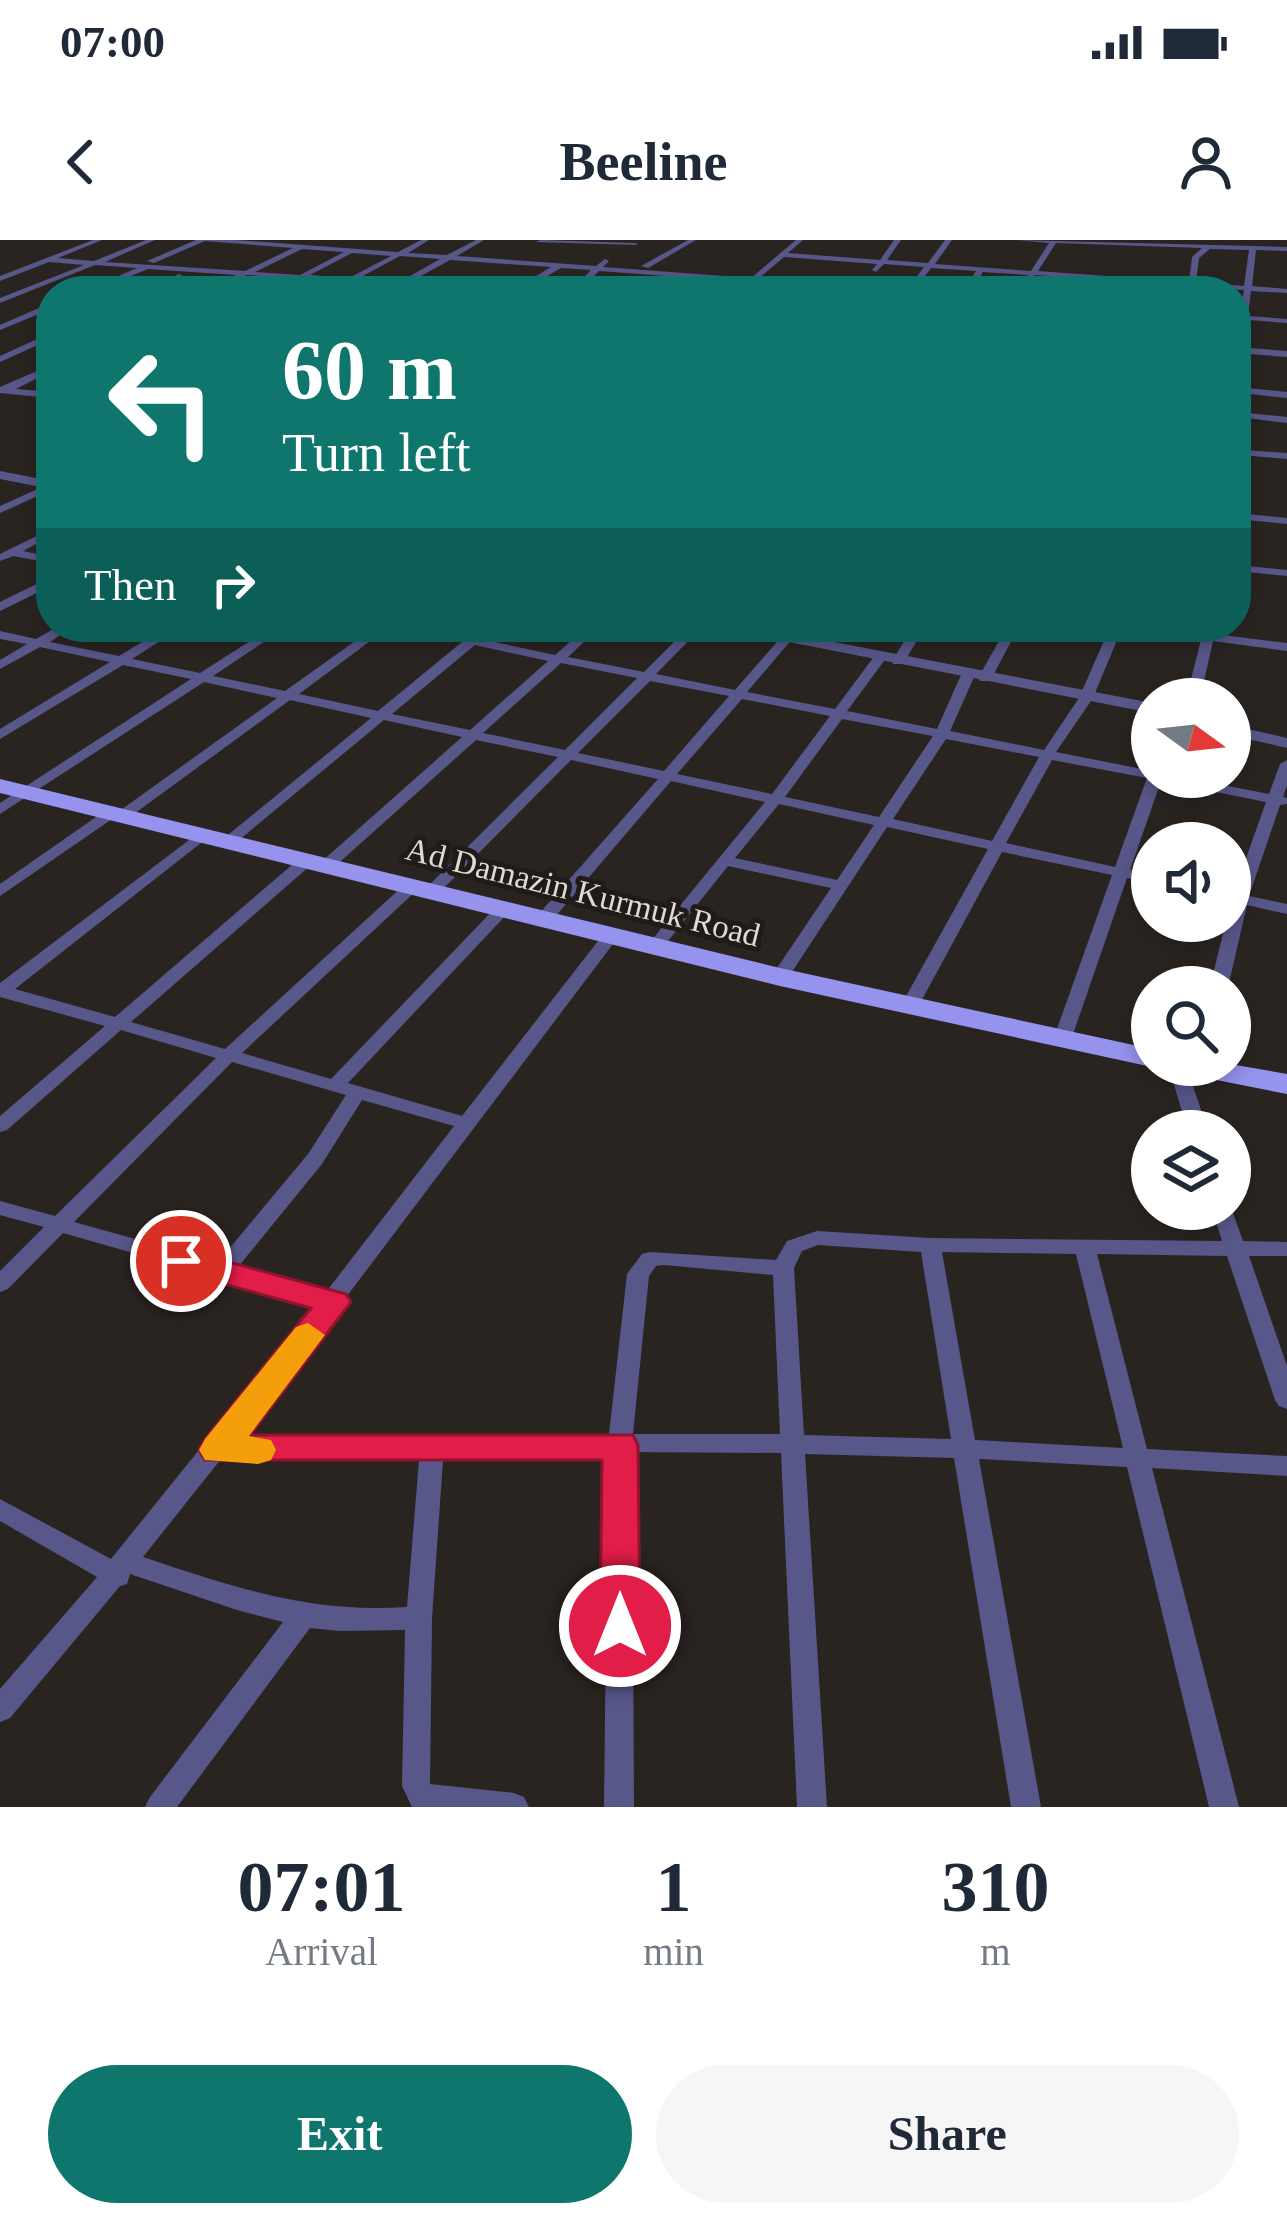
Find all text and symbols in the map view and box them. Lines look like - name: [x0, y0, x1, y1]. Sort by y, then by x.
- text: 07:00: [60, 17, 165, 67]
- icon: back: [48, 129, 114, 195]
- icon: person: [1173, 129, 1239, 195]
- text: Beeline: [560, 132, 727, 192]
- icon: left: [84, 324, 240, 480]
- text: 60 m: [282, 324, 457, 417]
- text: Turn left: [282, 423, 471, 483]
- icon: right: [200, 552, 266, 618]
- text: Then: [84, 560, 176, 610]
- north arrow: [1131, 678, 1251, 798]
- map controls: [1131, 678, 1251, 1230]
- button: sound: [1131, 822, 1251, 942]
- street label: Ad Damazin Kurmuk Road: [402, 831, 764, 954]
- button: search: [1131, 966, 1251, 1086]
- button: layers: [1131, 1110, 1251, 1230]
- pin: [130, 1210, 232, 1312]
- icon: arrive: [148, 1228, 214, 1294]
- position arrow: [557, 1563, 683, 1689]
- text: 07:01: [238, 1847, 406, 1927]
- text: 1: [655, 1847, 691, 1927]
- text: 310: [941, 1847, 1049, 1927]
- text: Arrival: [265, 1930, 378, 1973]
- text: min: [643, 1930, 704, 1973]
- text: m: [980, 1930, 1011, 1973]
- button: Exit: [48, 2065, 632, 2203]
- button: Share: [656, 2065, 1239, 2203]

